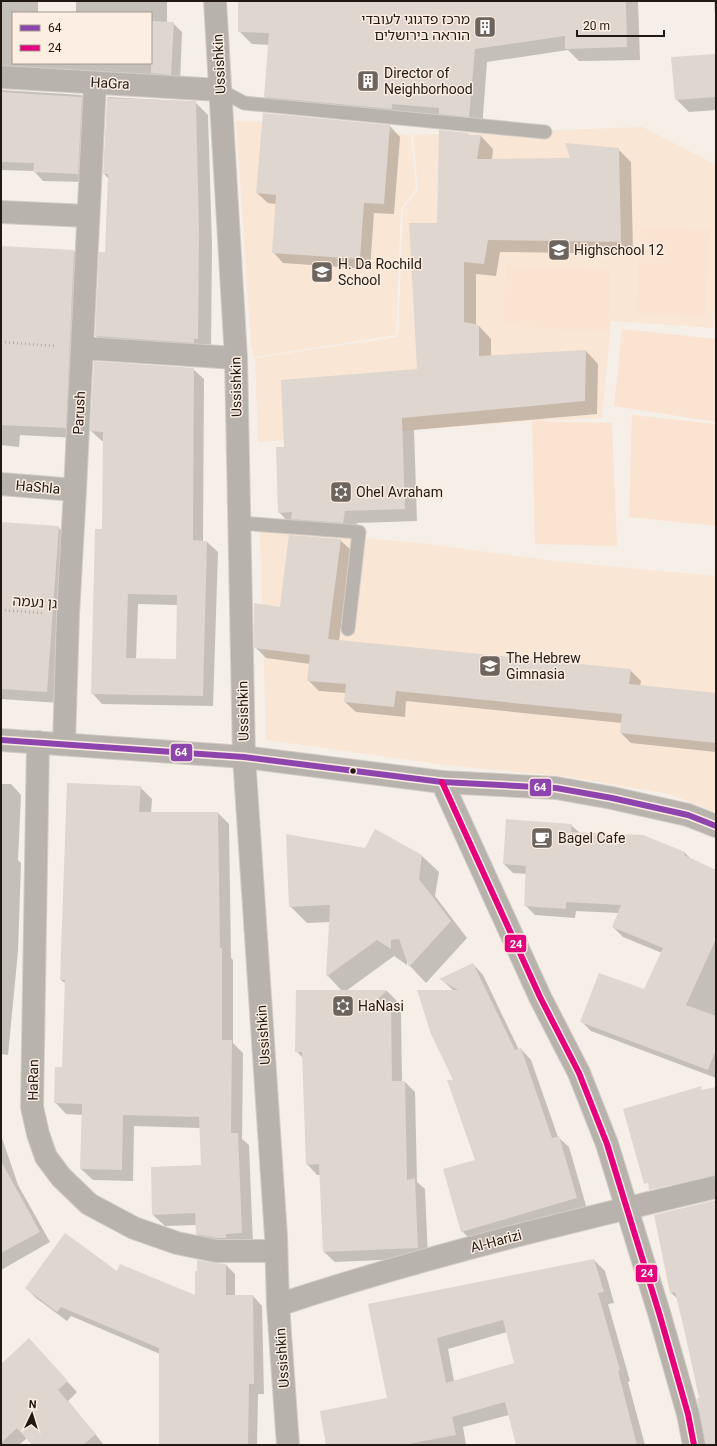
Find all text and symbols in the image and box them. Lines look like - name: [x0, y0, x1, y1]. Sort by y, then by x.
- place label: מרכז פדגוגי לעובדי הוראה בירושלים: [361, 11, 470, 43]
- legend: [12, 12, 152, 64]
- scale bar: [577, 12, 664, 38]
- building icon: מרכז פדגוגי לעובדי הוראה בירושלים: [472, 14, 498, 40]
- text: 20 m: [583, 19, 610, 33]
- text: 64: [48, 21, 62, 35]
- street label: Ussishkin: [209, 34, 229, 94]
- text: 24: [48, 41, 62, 55]
- place label: Director of Neighborhood: [384, 65, 473, 97]
- building icon: Director of Neighborhood: [355, 68, 381, 94]
- street label: HaGra: [90, 74, 130, 92]
- school or university icon: Highschool 12: [546, 237, 572, 263]
- place label: Highschool 12: [574, 242, 664, 258]
- place label: H. Da Rochild School: [338, 256, 422, 288]
- school or university icon: H. Da Rochild School: [309, 259, 335, 285]
- street label: Ussishkin: [227, 357, 245, 417]
- street label: Parush: [70, 391, 88, 435]
- street label: HaShla: [15, 477, 61, 497]
- synagogue icon: Ohel Avraham: [328, 479, 354, 505]
- place label: Ohel Avraham: [356, 484, 443, 500]
- street label: גן נעמה: [12, 592, 58, 612]
- place label: The Hebrew Gimnasia: [506, 650, 581, 682]
- school or university icon: The Hebrew Gimnasia: [477, 653, 503, 679]
- street label: Ussishkin: [234, 681, 252, 741]
- line badge: 64: [170, 743, 193, 762]
- text: 64: [175, 746, 188, 759]
- unlabelled marker: [348, 766, 358, 776]
- line badge: 64: [529, 778, 552, 797]
- text: 64: [534, 781, 547, 794]
- cafe icon: Bagel Cafe: [529, 825, 555, 851]
- place label: Bagel Cafe: [558, 830, 625, 846]
- line badge: 24: [504, 934, 527, 953]
- text: 24: [510, 938, 523, 951]
- synagogue icon: HaNasi: [330, 993, 356, 1019]
- place label: HaNasi: [358, 998, 404, 1014]
- street label: Ussishkin: [253, 1004, 273, 1066]
- street label: HaRan: [25, 1059, 41, 1101]
- street label: Al-Harizi: [469, 1226, 523, 1256]
- line badge: 24: [635, 1264, 658, 1283]
- text: 24: [641, 1267, 654, 1280]
- street label: Ussishkin: [272, 1327, 292, 1389]
- north arrow: [12, 1394, 52, 1434]
- text: N: [28, 1398, 37, 1411]

